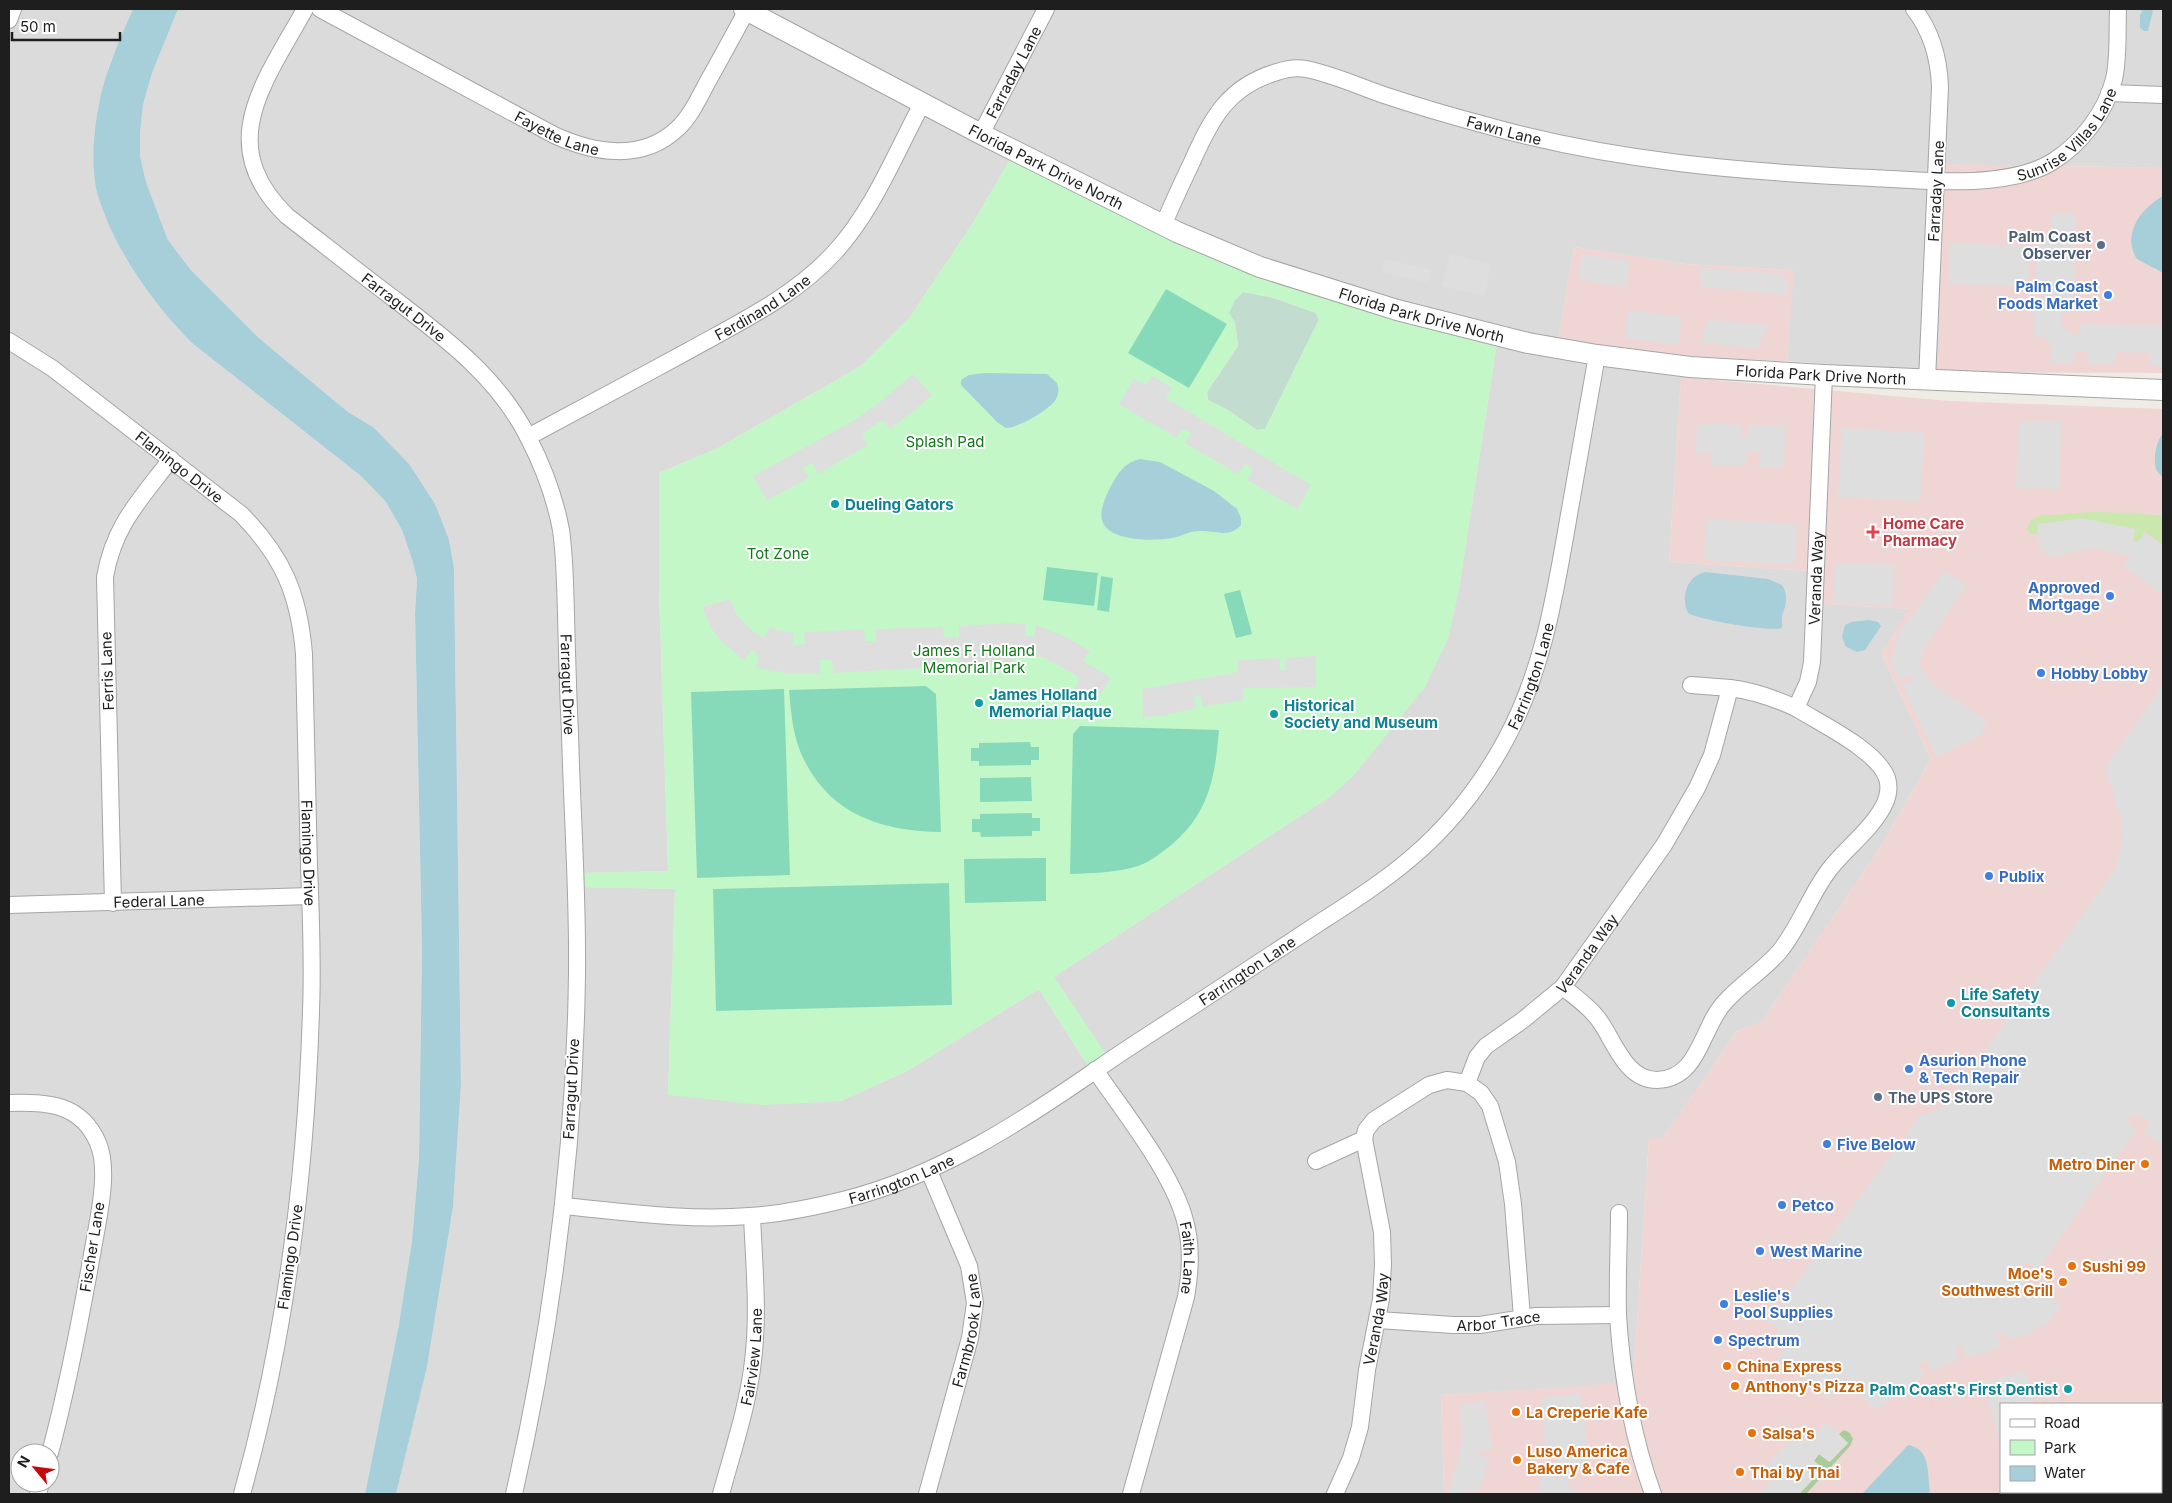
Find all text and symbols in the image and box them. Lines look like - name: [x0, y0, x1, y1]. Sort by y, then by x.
- scale bar: [12, 10, 120, 42]
- text: 50 m: [20, 17, 56, 36]
- street label: Farraday Lane: [981, 22, 1045, 121]
- street label: Sunrise Villas Lane: [2015, 85, 2120, 185]
- street label: Fayette Lane: [512, 106, 601, 159]
- street label: Fawn Lane: [1464, 111, 1544, 149]
- street label: Florida Park Drive North: [966, 120, 1127, 213]
- street label: Farraday Lane: [1924, 140, 1948, 242]
- place label: Palm Coast Observer: [2008, 227, 2092, 263]
- marker: Palm Coast Observer: [2095, 239, 2107, 251]
- street label: Farragut Drive: [358, 268, 450, 345]
- street label: Ferdinand Lane: [711, 270, 814, 344]
- place label: Palm Coast Foods Market: [1998, 277, 2099, 313]
- street label: Florida Park Drive North: [1337, 283, 1507, 346]
- marker: Palm Coast Foods Market: [2102, 289, 2114, 301]
- street label: Florida Park Drive North: [1735, 360, 1907, 388]
- street label: Flamingo Drive: [132, 427, 227, 507]
- park label: Splash Pad: [905, 432, 985, 451]
- place label: Dueling Gators: [845, 495, 954, 514]
- marker: Dueling Gators: [829, 498, 841, 510]
- place label: Home Care Pharmacy: [1883, 514, 1964, 550]
- marker: Home Care Pharmacy: [1867, 526, 1879, 538]
- street label: Veranda Way: [1804, 530, 1827, 625]
- park label: Tot Zone: [747, 544, 809, 563]
- place label: Approved Mortgage: [2028, 578, 2100, 614]
- marker: Approved Mortgage: [2104, 590, 2116, 602]
- street label: Farrington Lane: [1503, 621, 1558, 732]
- street label: Ferris Lane: [96, 631, 118, 711]
- street label: Farragut Drive: [557, 633, 580, 736]
- park label: James F. Holland Memorial Park: [913, 641, 1035, 677]
- place label: Hobby Lobby: [2051, 664, 2148, 683]
- marker: Hobby Lobby: [2035, 667, 2047, 679]
- place label: James Holland Memorial Plaque: [989, 685, 1112, 721]
- place label: Historical Society and Museum: [1284, 696, 1438, 732]
- marker: James Holland Memorial Plaque: [973, 697, 985, 709]
- marker: Historical Society and Museum: [1268, 708, 1280, 720]
- street label: Flamingo Drive: [298, 800, 320, 906]
- place label: Publix: [1999, 867, 2045, 886]
- marker: Publix: [1983, 870, 1995, 882]
- street label: Federal Lane: [113, 890, 205, 911]
- street label: Veranda Way: [1552, 909, 1622, 998]
- street label: Farrington Lane: [1195, 932, 1299, 1009]
- place label: Life Safety Consultants: [1961, 985, 2050, 1021]
- marker: Life Safety Consultants: [1945, 997, 1957, 1009]
- street label: Farragut Drive: [559, 1038, 583, 1140]
- place label: Asurion Phone & Tech Repair: [1919, 1051, 2027, 1087]
- marker: Asurion Phone & Tech Repair: [1903, 1063, 1915, 1075]
- place label: The UPS Store: [1888, 1088, 1993, 1107]
- marker: The UPS Store: [1872, 1091, 1884, 1103]
- place label: Five Below: [1837, 1135, 1916, 1154]
- marker: Five Below: [1821, 1138, 1833, 1150]
- street label: Farrington Lane: [846, 1150, 957, 1208]
- place label: Metro Diner: [2049, 1155, 2135, 1174]
- marker: Metro Diner: [2139, 1158, 2151, 1170]
- place label: Petco: [1792, 1196, 1834, 1215]
- marker: Petco: [1776, 1199, 1788, 1211]
- street label: Fischer Lane: [76, 1201, 108, 1293]
- street label: Flamingo Drive: [273, 1203, 307, 1311]
- street label: Faith Lane: [1176, 1220, 1199, 1296]
- place label: West Marine: [1770, 1242, 1863, 1261]
- marker: West Marine: [1754, 1245, 1766, 1257]
- place label: Sushi 99: [2082, 1257, 2146, 1276]
- marker: Sushi 99: [2066, 1260, 2078, 1272]
- place label: Moe's Southwest Grill: [1941, 1264, 2053, 1300]
- street label: Veranda Way: [1359, 1271, 1392, 1367]
- street label: Farmbrook Lane: [947, 1272, 985, 1389]
- marker: Moe's Southwest Grill: [2057, 1276, 2069, 1288]
- place label: Leslie's Pool Supplies: [1734, 1286, 1833, 1322]
- marker: Leslie's Pool Supplies: [1718, 1298, 1730, 1310]
- street label: Arbor Trace: [1457, 1306, 1541, 1335]
- street label: Fairview Lane: [736, 1308, 765, 1407]
- place label: Spectrum: [1728, 1331, 1800, 1350]
- marker: Spectrum: [1712, 1334, 1724, 1346]
- place label: China Express: [1737, 1357, 1842, 1376]
- marker: China Express: [1721, 1360, 1733, 1372]
- place label: Anthony's Pizza: [1745, 1377, 1864, 1396]
- marker: Anthony's Pizza: [1729, 1380, 1741, 1392]
- place label: Palm Coast's First Dentist: [1870, 1380, 2058, 1399]
- marker: Palm Coast's First Dentist: [2062, 1383, 2074, 1395]
- place label: La Creperie Kafe: [1526, 1403, 1648, 1422]
- legend: [2000, 1403, 2162, 1493]
- marker: La Creperie Kafe: [1510, 1406, 1522, 1418]
- text: Road: [2044, 1413, 2080, 1432]
- place label: Salsa's: [1762, 1424, 1815, 1443]
- marker: Salsa's: [1746, 1427, 1758, 1439]
- text: Park: [2044, 1438, 2077, 1457]
- place label: Luso America Bakery & Cafe: [1527, 1442, 1630, 1478]
- north arrow: [10, 1443, 60, 1493]
- text: N: [13, 1453, 33, 1470]
- marker: Luso America Bakery & Cafe: [1511, 1454, 1523, 1466]
- place label: Thai by Thai: [1750, 1463, 1840, 1482]
- text: Water: [2044, 1463, 2086, 1482]
- marker: Thai by Thai: [1734, 1466, 1746, 1478]

